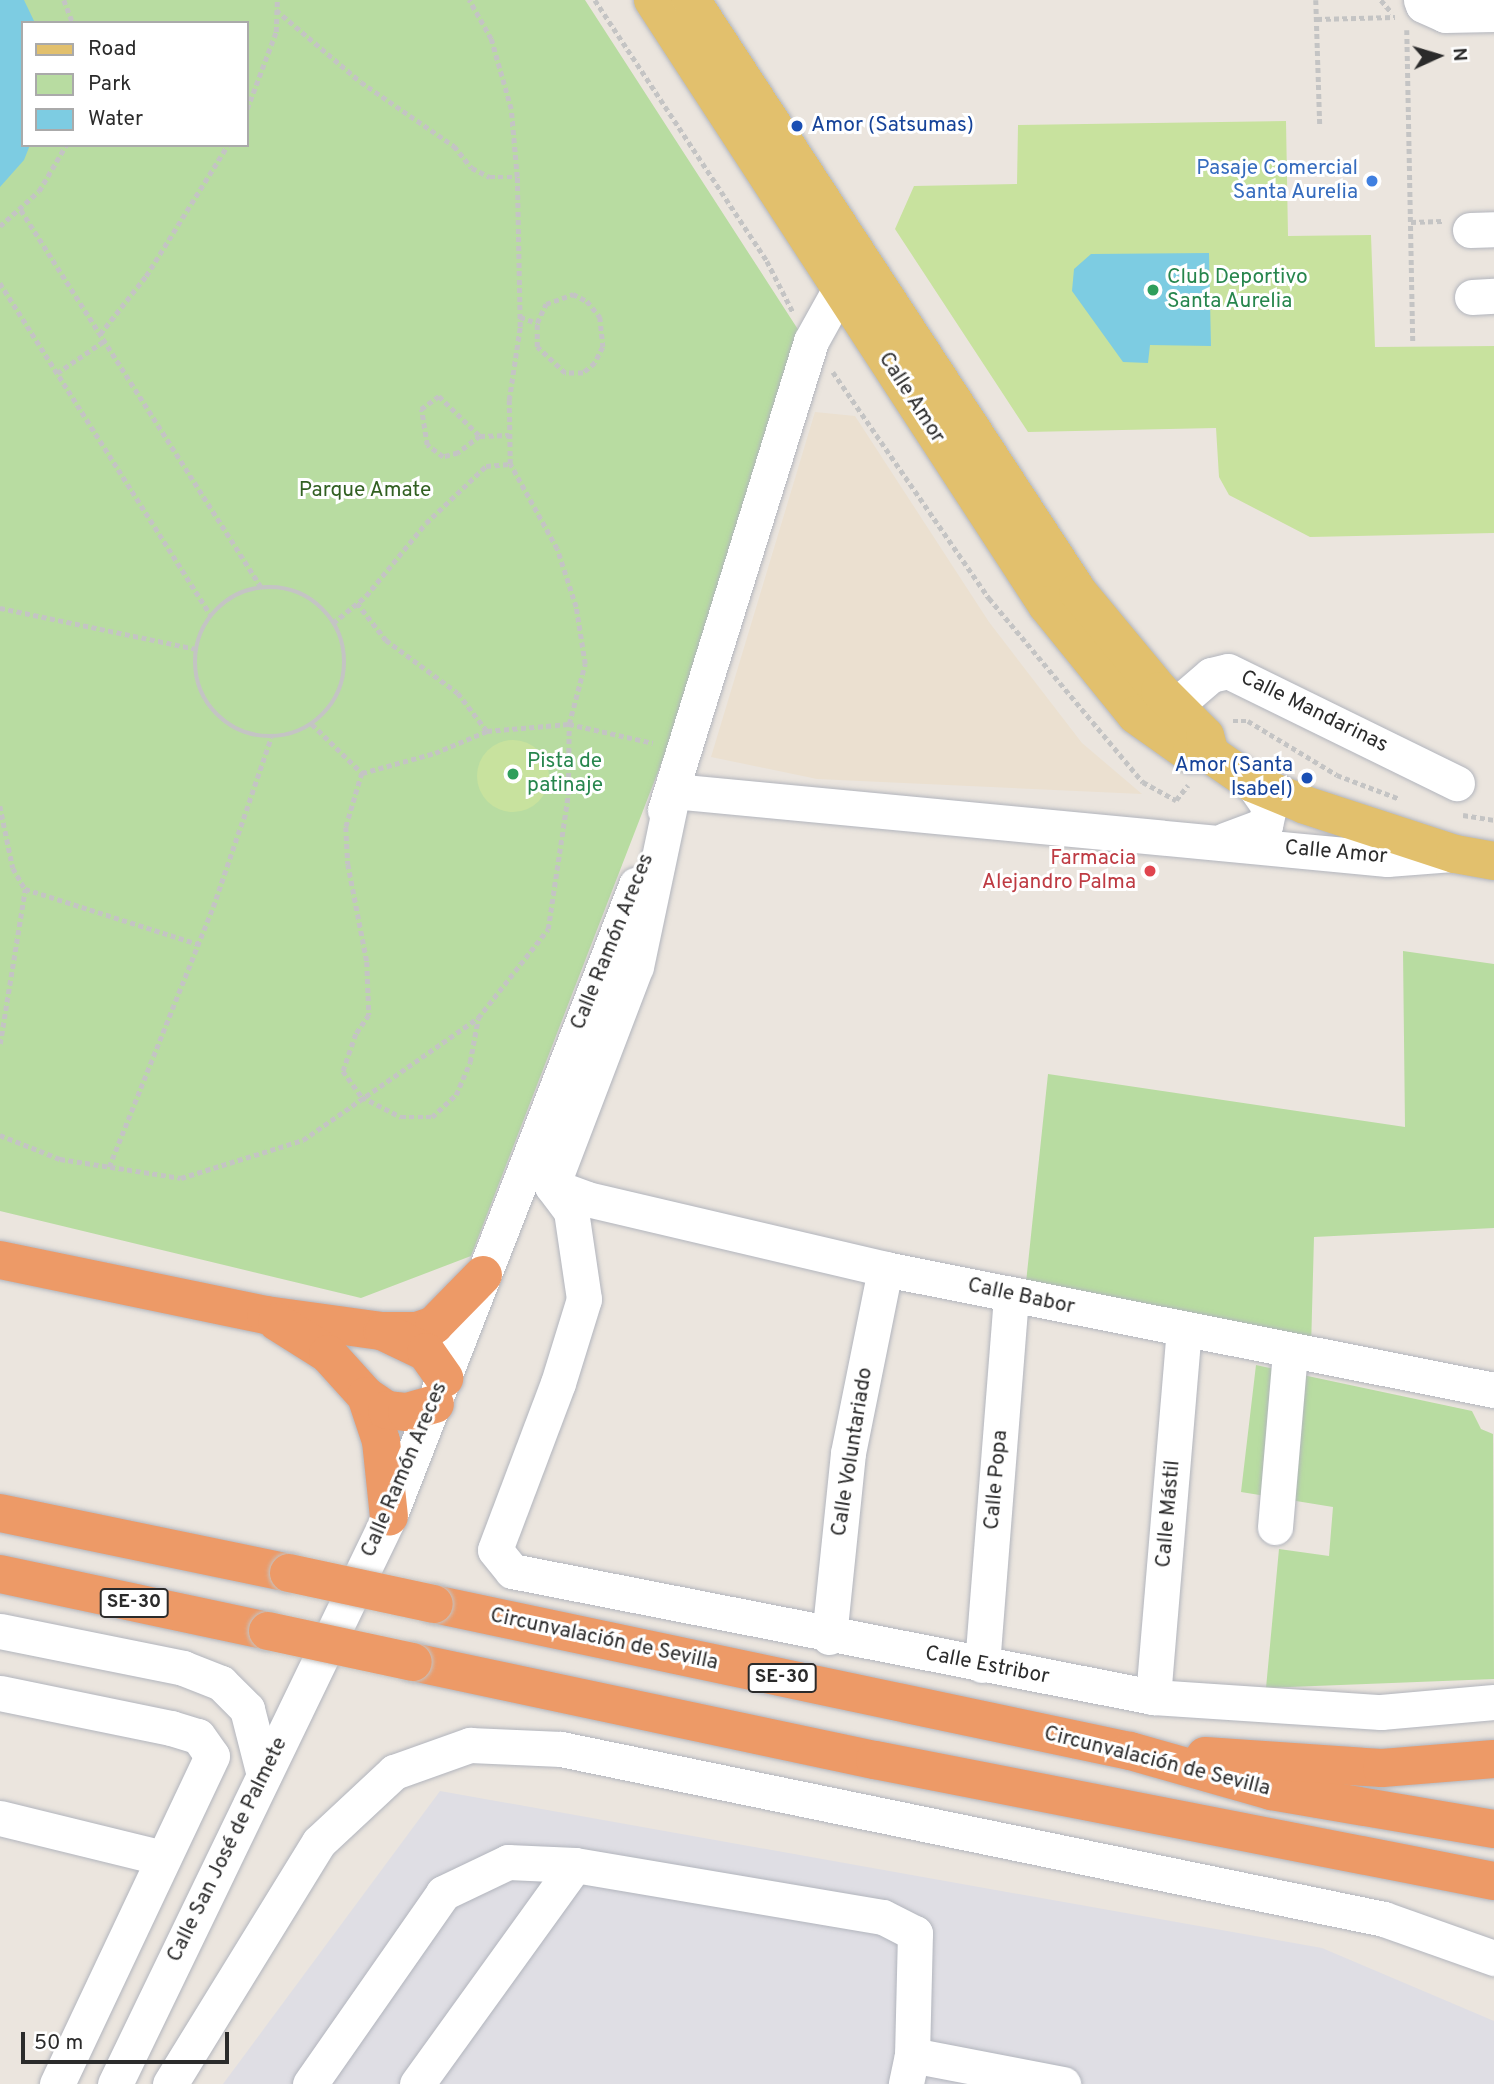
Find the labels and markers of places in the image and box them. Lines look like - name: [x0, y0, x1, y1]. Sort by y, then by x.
- place label: Amor (Satsumas): [811, 113, 974, 139]
- marker: Amor (Satsumas): [789, 118, 805, 134]
- place label: Pasaje Comercial Santa Aurelia: [1196, 156, 1358, 206]
- marker: Pasaje Comercial Santa Aurelia: [1364, 173, 1380, 189]
- place label: Club Deportivo Santa Aurelia: [1167, 265, 1308, 315]
- marker: Club Deportivo Santa Aurelia: [1145, 282, 1161, 298]
- place label: Pista de patinaje: [527, 749, 603, 799]
- place label: Amor (Santa Isabel): [1175, 753, 1293, 803]
- marker: Pista de patinaje: [505, 766, 521, 782]
- marker: Amor (Santa Isabel): [1299, 770, 1315, 786]
- place label: Farmacia Alejandro Palma: [982, 846, 1136, 896]
- marker: Farmacia Alejandro Palma: [1142, 863, 1158, 879]

